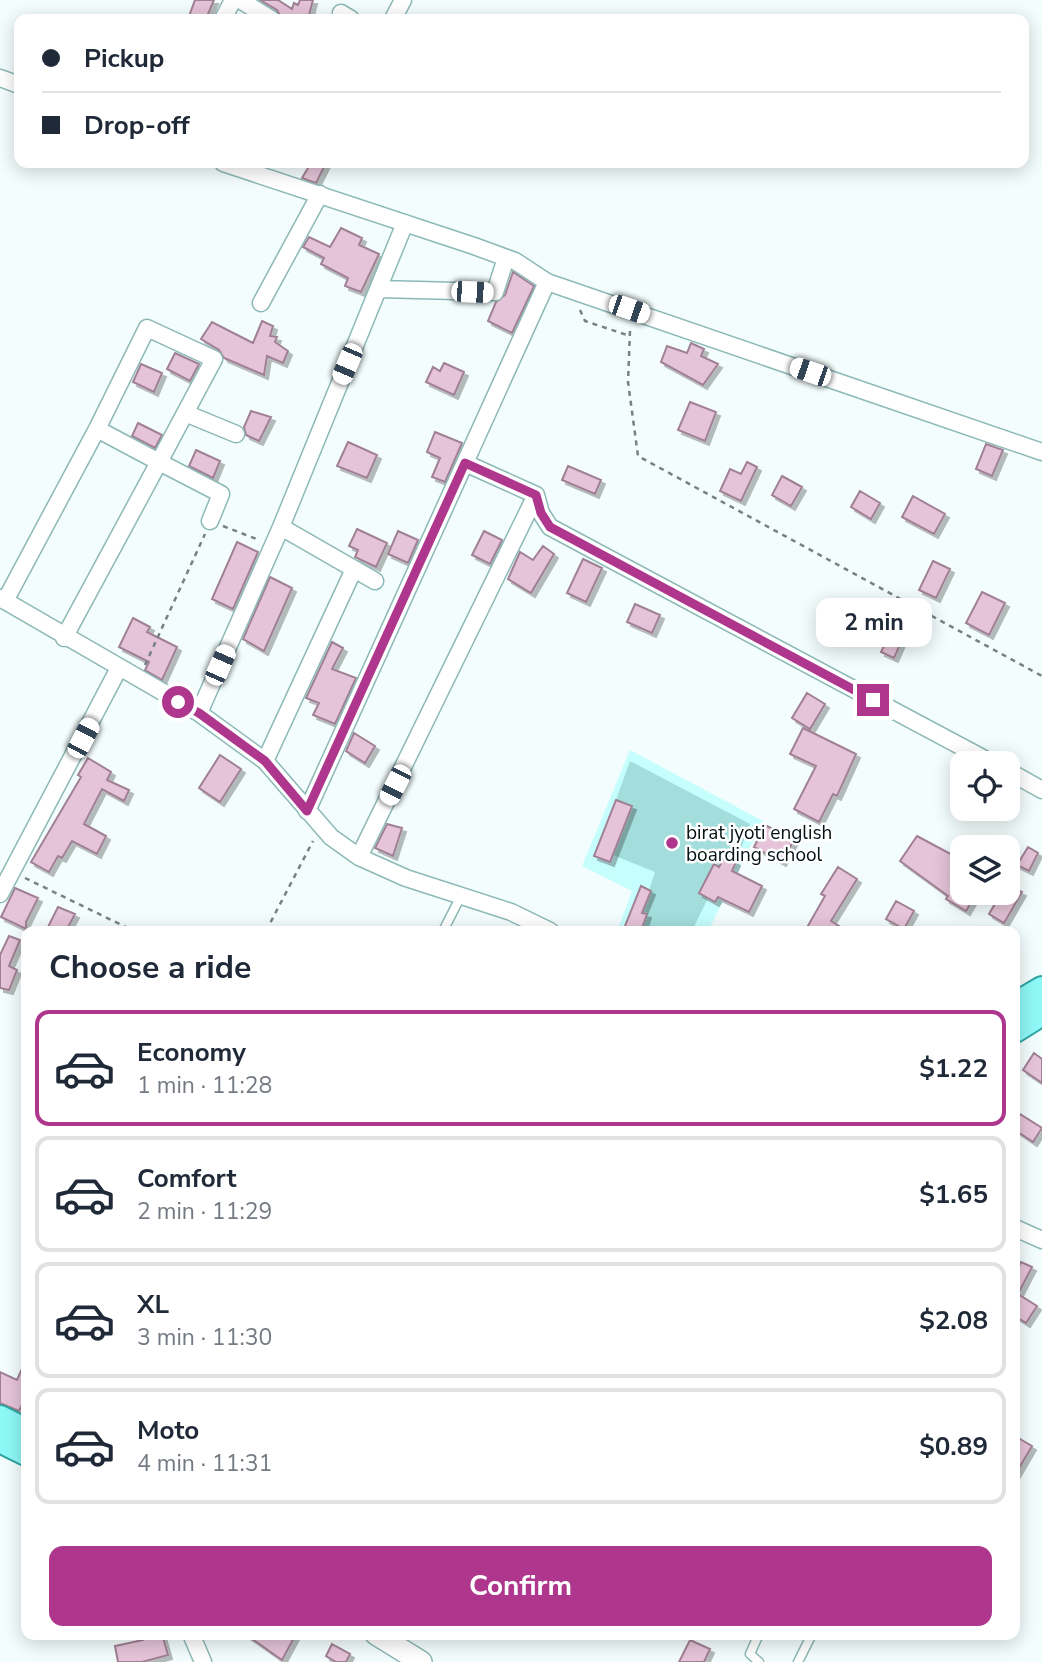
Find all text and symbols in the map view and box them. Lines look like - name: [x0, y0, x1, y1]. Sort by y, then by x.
- text: Pickup: [84, 41, 164, 76]
- text: Drop-off: [84, 108, 190, 143]
- car: [451, 281, 494, 303]
- car: [606, 292, 653, 326]
- car: [330, 341, 365, 387]
- car: [787, 355, 834, 389]
- callout: 2 min: [815, 598, 931, 648]
- text: 2 min: [844, 607, 904, 638]
- car: [202, 642, 239, 688]
- route end: [857, 684, 889, 716]
- route start: [162, 686, 194, 718]
- car: [64, 715, 103, 761]
- map controls: [950, 751, 1020, 905]
- button: locate: [950, 751, 1020, 821]
- car: [377, 762, 414, 808]
- place label: birat jyoti english boarding school: [686, 820, 832, 868]
- marker: birat jyoti english boarding school: [664, 835, 680, 851]
- button: layers: [950, 835, 1020, 905]
- text: Choose a ride: [49, 946, 251, 989]
- text: Economy: [137, 1035, 246, 1070]
- icon: car: [53, 1037, 116, 1100]
- text: $1.22: [919, 1051, 988, 1086]
- text: 1 min · 11:28: [137, 1070, 272, 1101]
- text: Comfort: [137, 1161, 237, 1196]
- icon: car: [53, 1163, 116, 1226]
- text: $1.65: [919, 1177, 988, 1212]
- text: 2 min · 11:29: [137, 1196, 272, 1227]
- text: XL: [137, 1287, 169, 1322]
- icon: car: [53, 1289, 116, 1352]
- text: $2.08: [919, 1303, 988, 1338]
- text: 3 min · 11:30: [137, 1322, 272, 1353]
- text: Moto: [137, 1413, 199, 1448]
- icon: car: [53, 1415, 116, 1478]
- text: $0.89: [919, 1429, 988, 1464]
- text: 4 min · 11:31: [137, 1448, 272, 1479]
- button: Confirm: [49, 1546, 992, 1626]

